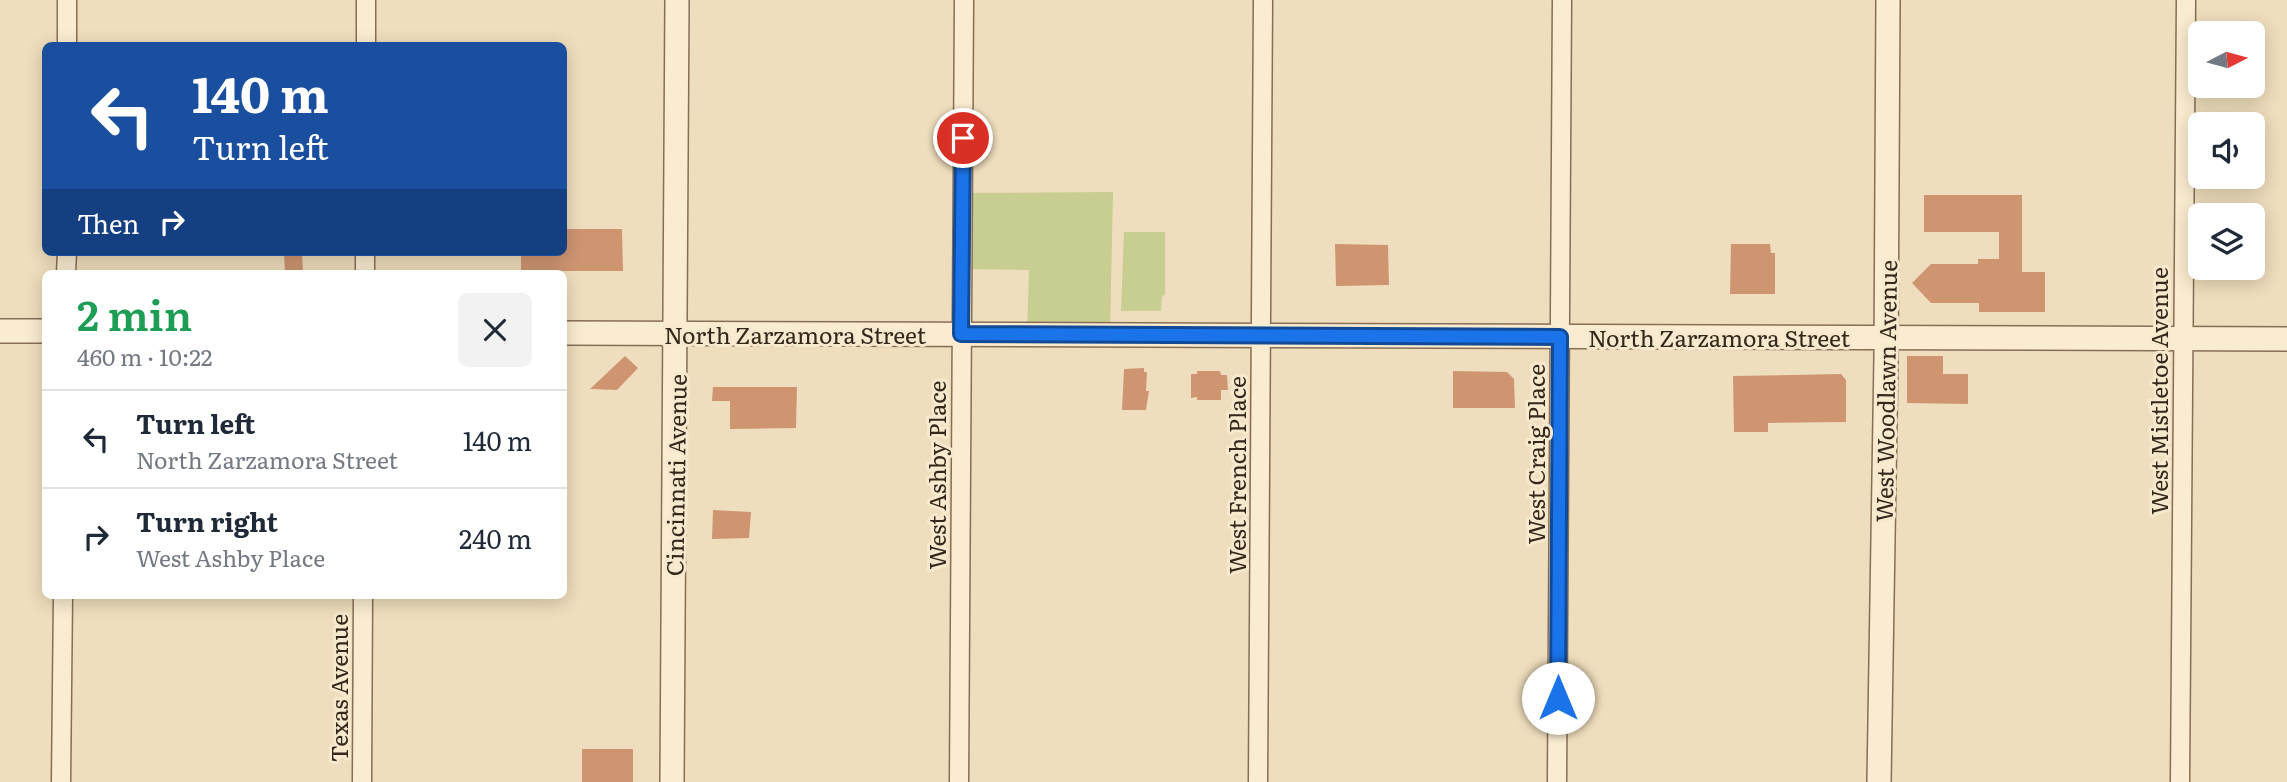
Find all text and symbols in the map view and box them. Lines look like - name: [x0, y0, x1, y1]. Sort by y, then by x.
- north arrow: [2188, 21, 2264, 98]
- map controls: [2188, 21, 2265, 280]
- text: 140 m: [192, 55, 329, 128]
- icon: left: [77, 70, 168, 161]
- pin: [933, 108, 993, 168]
- button: sound: [2188, 112, 2265, 189]
- icon: arrive: [944, 119, 982, 157]
- text: Turn left: [192, 122, 329, 170]
- text: Then: [77, 203, 139, 242]
- icon: right: [153, 203, 191, 241]
- button: layers: [2188, 203, 2265, 280]
- street label: West Woodlawn Avenue: [1866, 259, 1904, 522]
- street label: West Mistletoe Avenue: [2141, 267, 2175, 515]
- text: 2 min: [77, 282, 192, 344]
- button: close: [458, 293, 532, 367]
- street label: North Zarzamora Street: [664, 317, 927, 351]
- street label: North Zarzamora Street: [1588, 320, 1851, 354]
- text: 460 m · 10:22: [77, 339, 213, 373]
- street label: West Craig Place: [1518, 364, 1552, 544]
- street label: Cincinnati Avenue: [656, 374, 694, 576]
- street label: West French Place: [1219, 376, 1253, 574]
- street label: West Ashby Place: [919, 380, 953, 570]
- text: Turn left: [136, 403, 255, 442]
- icon: left: [77, 420, 115, 458]
- text: 140 m: [463, 420, 532, 459]
- text: North Zarzamora Street: [136, 442, 398, 476]
- text: Turn right: [136, 501, 278, 540]
- icon: right: [77, 518, 115, 556]
- text: 240 m: [459, 518, 532, 557]
- text: West Ashby Place: [136, 540, 325, 574]
- street label: Texas Avenue: [321, 614, 355, 762]
- position arrow: [1521, 661, 1595, 735]

